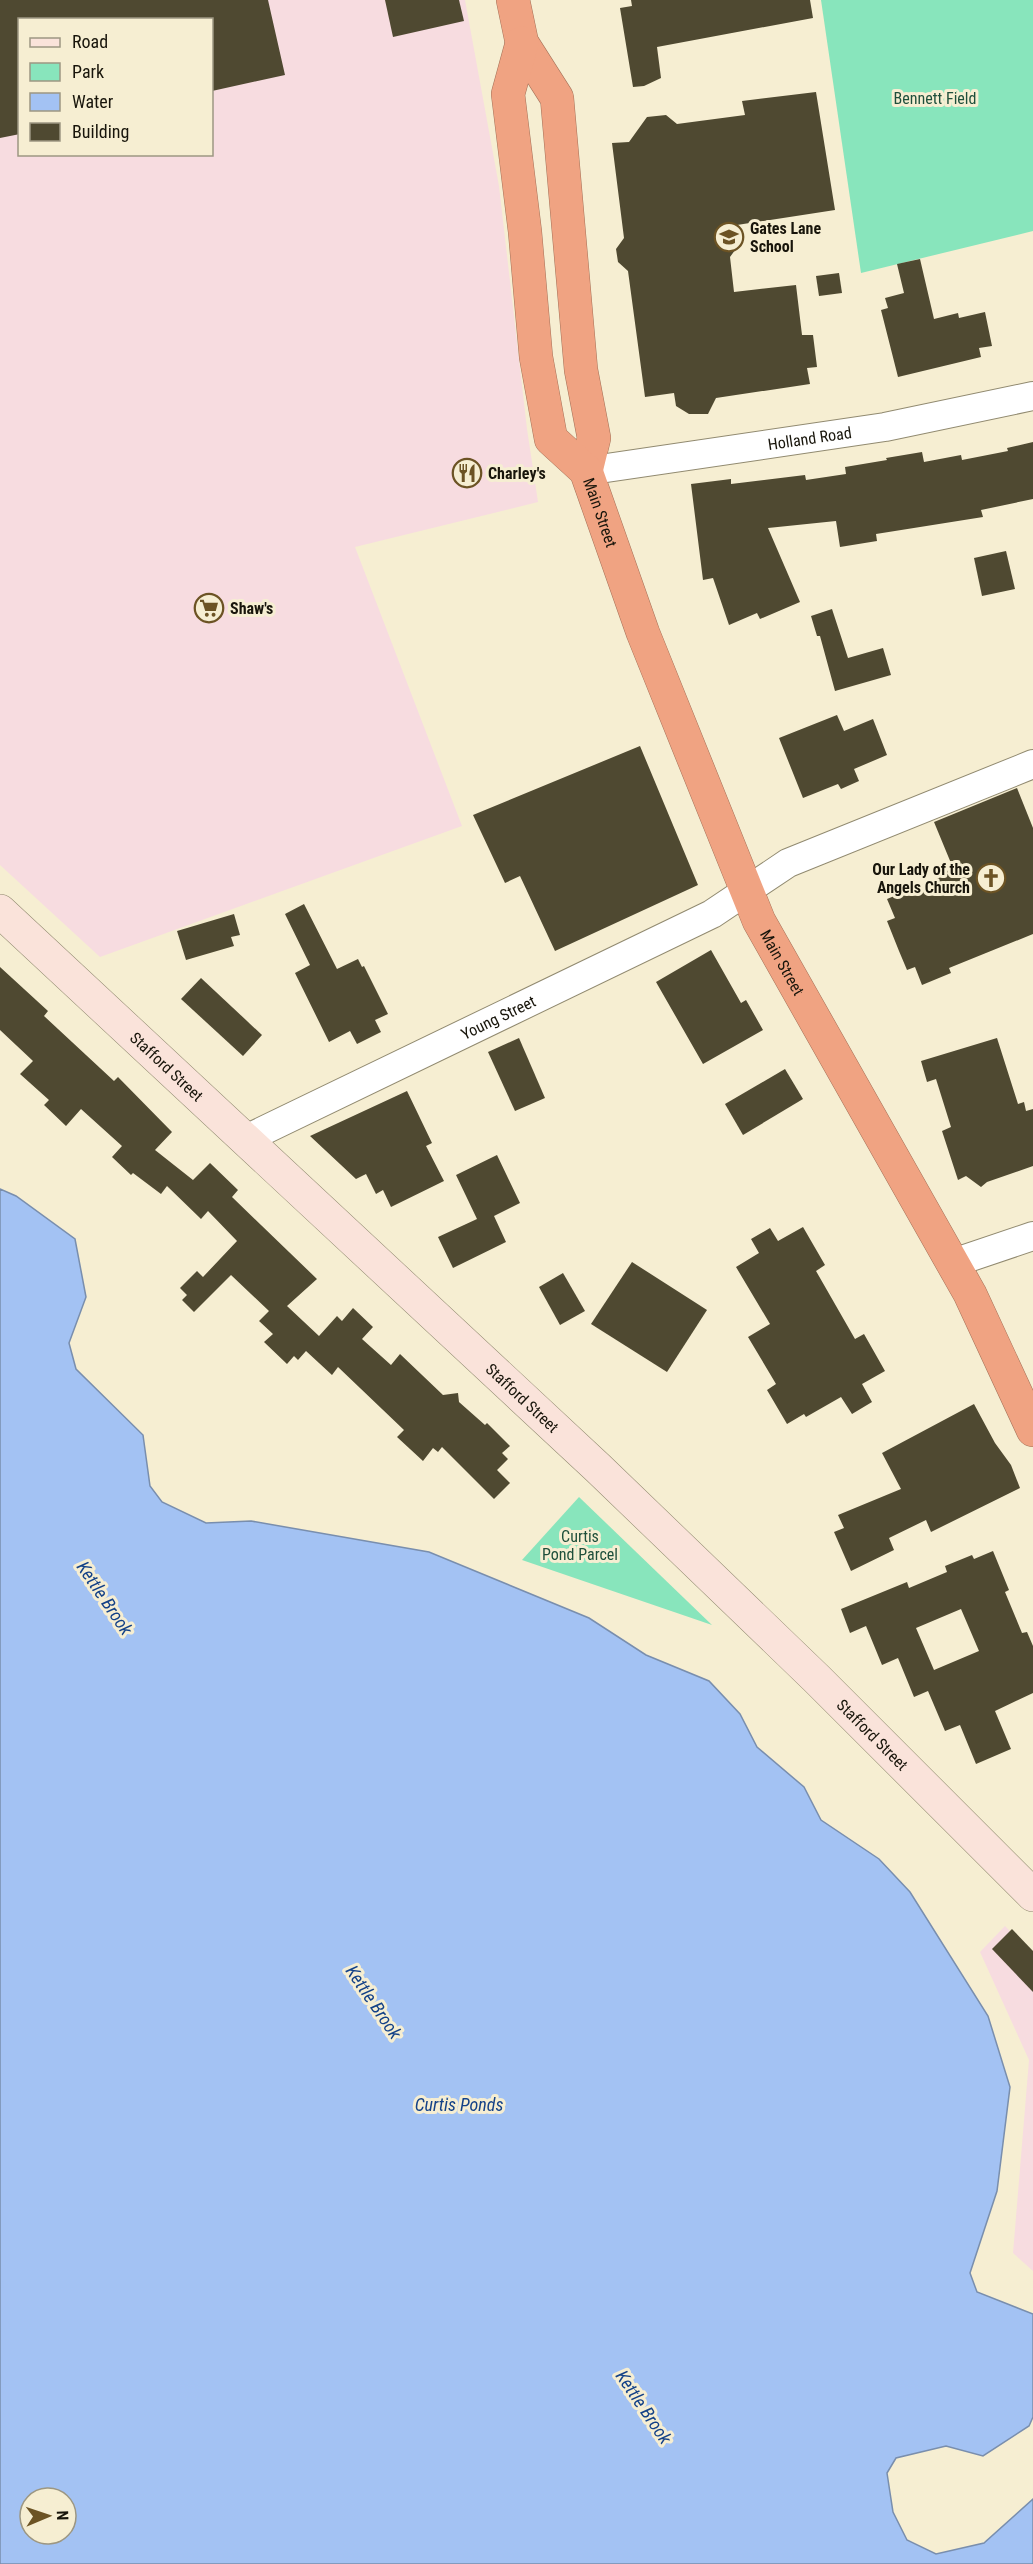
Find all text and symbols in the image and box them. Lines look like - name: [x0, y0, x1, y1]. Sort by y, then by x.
- legend: [18, 18, 213, 156]
- text: Road: [72, 31, 108, 52]
- text: Park: [72, 61, 104, 82]
- park label: Bennett Field: [894, 89, 976, 108]
- text: Water: [72, 91, 114, 112]
- text: Building: [72, 121, 129, 142]
- place label: Gates Lane School: [750, 219, 821, 256]
- school or university icon: Gates Lane School: [713, 221, 745, 253]
- street label: Holland Road: [766, 423, 853, 454]
- restaurant icon: Charley's: [451, 457, 483, 489]
- place label: Charley's: [488, 464, 546, 483]
- street label: Main Street: [580, 475, 622, 550]
- supermarket icon: Shaw's: [193, 592, 225, 624]
- place label: Shaw's: [230, 599, 273, 618]
- place label: Our Lady of the Angels Church: [872, 860, 970, 897]
- church icon: Our Lady of the Angels Church: [975, 862, 1007, 894]
- street label: Main Street: [756, 926, 809, 999]
- street label: Young Street: [458, 991, 539, 1043]
- street label: Stafford Street: [126, 1028, 207, 1105]
- street label: Stafford Street: [482, 1359, 563, 1436]
- park label: Curtis Pond Parcel: [542, 1527, 618, 1564]
- water label: Kettle Brook: [73, 1557, 138, 1640]
- street label: Stafford Street: [833, 1695, 912, 1774]
- water label: Kettle Brook: [342, 1961, 407, 2044]
- water label: Curtis Ponds: [415, 2094, 503, 2115]
- water label: Kettle Brook: [612, 2366, 677, 2449]
- north arrow: [18, 2486, 78, 2546]
- text: N: [53, 2510, 72, 2521]

